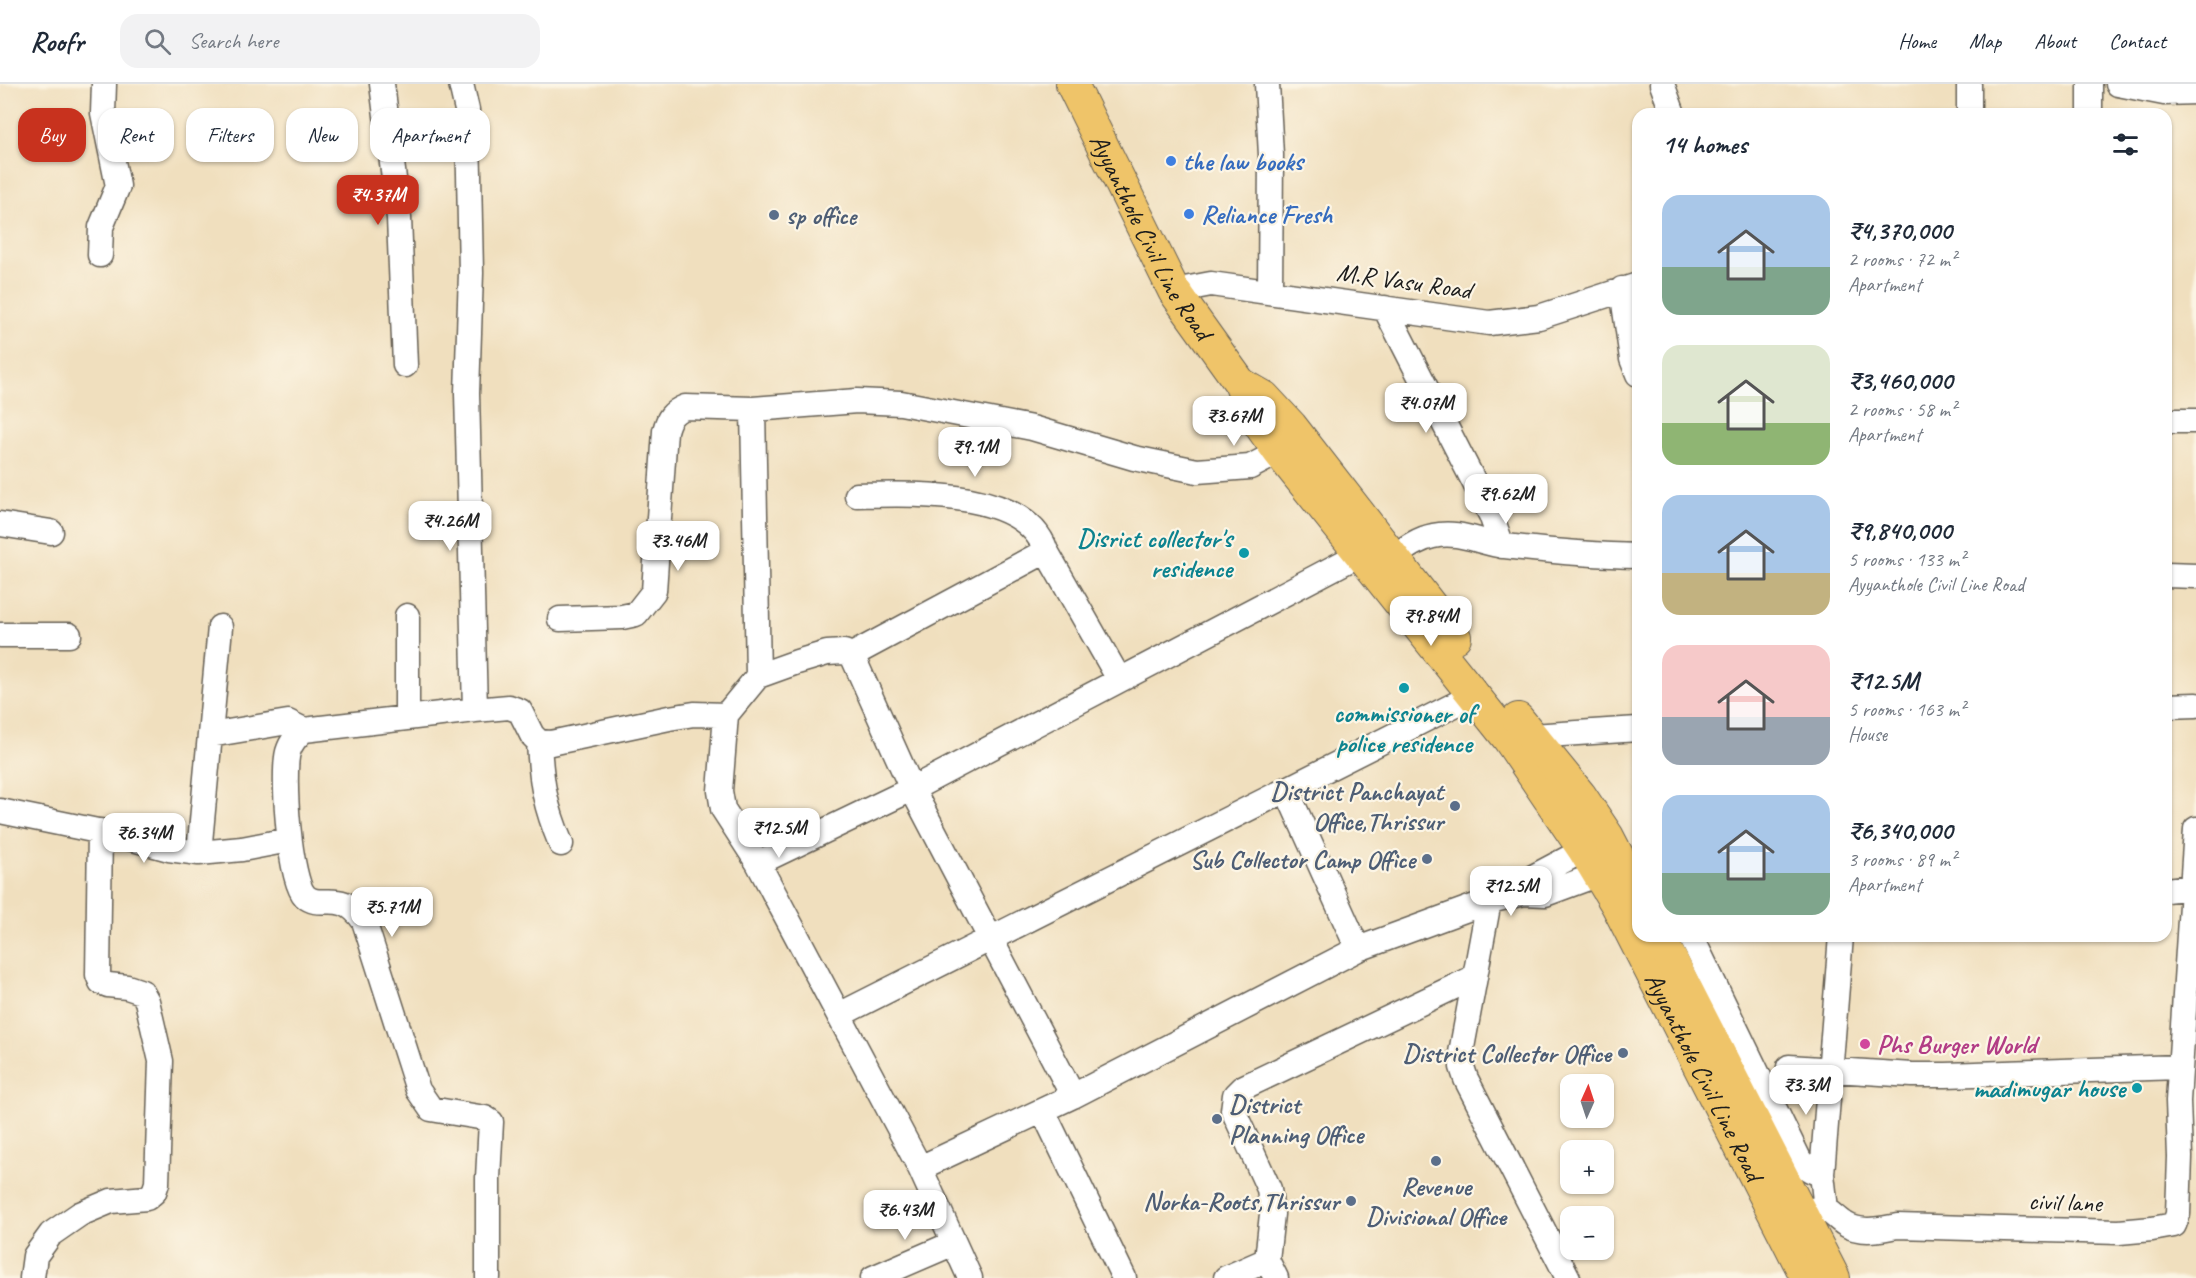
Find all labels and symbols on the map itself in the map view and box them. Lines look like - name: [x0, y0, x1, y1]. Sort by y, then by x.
- street label: Ayyanthole Civil Line Road: [1083, 128, 1222, 349]
- place label: the law books: [1183, 145, 1306, 178]
- marker: the law books: [1164, 154, 1178, 168]
- pin: ₹4.37M: [329, 175, 427, 226]
- place label: Reliance Fresh: [1201, 198, 1333, 231]
- place label: sp office: [786, 199, 859, 232]
- marker: Reliance Fresh: [1182, 207, 1196, 221]
- marker: sp office: [767, 208, 781, 222]
- street label: M.R Vasu Road: [1335, 255, 1477, 307]
- pin: ₹4.07M: [1377, 383, 1475, 434]
- pin: ₹3.67M: [1185, 396, 1283, 447]
- pin: ₹9.1M: [933, 427, 1017, 478]
- pin: ₹9.62M: [1457, 474, 1555, 525]
- pin: ₹4.26M: [401, 501, 499, 552]
- pin: ₹3.46M: [629, 521, 727, 572]
- place label: Disrict collector's residence: [1077, 522, 1235, 585]
- marker: Disrict collector's residence: [1237, 546, 1251, 560]
- pin: ₹9.84M: [1382, 596, 1480, 647]
- marker: commissioner of police residence: [1397, 681, 1411, 695]
- place label: commissioner of police residence: [1334, 697, 1481, 760]
- place label: District Panchayat Office,Thrissur: [1271, 775, 1446, 838]
- marker: District Panchayat Office,Thrissur: [1448, 799, 1462, 813]
- pin: ₹12.5M: [730, 808, 828, 859]
- pin: ₹6.34M: [95, 813, 193, 864]
- place label: Sub Collector Camp Office: [1189, 843, 1417, 876]
- marker: Sub Collector Camp Office: [1420, 852, 1434, 866]
- pin: ₹12.5M: [1462, 866, 1560, 917]
- pin: ₹5.71M: [343, 887, 441, 938]
- street label: Ayyanthole Civil Line Road: [1638, 967, 1773, 1189]
- place label: Phs Burger World: [1877, 1028, 2041, 1061]
- place label: District Collector Office: [1403, 1037, 1613, 1070]
- marker: Phs Burger World: [1858, 1037, 1872, 1051]
- marker: District Collector Office: [1616, 1046, 1630, 1060]
- pin: ₹3.3M: [1764, 1065, 1848, 1116]
- place label: madimugar house: [1973, 1072, 2127, 1105]
- north arrow: [1560, 1074, 1614, 1128]
- marker: madimugar house: [2130, 1081, 2144, 1095]
- place label: District Planning Office: [1229, 1088, 1365, 1151]
- marker: District Planning Office: [1210, 1112, 1224, 1126]
- marker: Revenue Divisional Office: [1429, 1154, 1443, 1168]
- place label: Revenue Divisional Office: [1366, 1170, 1508, 1233]
- street label: civil lane: [2028, 1184, 2105, 1220]
- place label: Norka-Roots,Thrissur: [1143, 1185, 1342, 1218]
- pin: ₹6.43M: [856, 1190, 954, 1241]
- marker: Norka-Roots,Thrissur: [1344, 1194, 1358, 1208]

